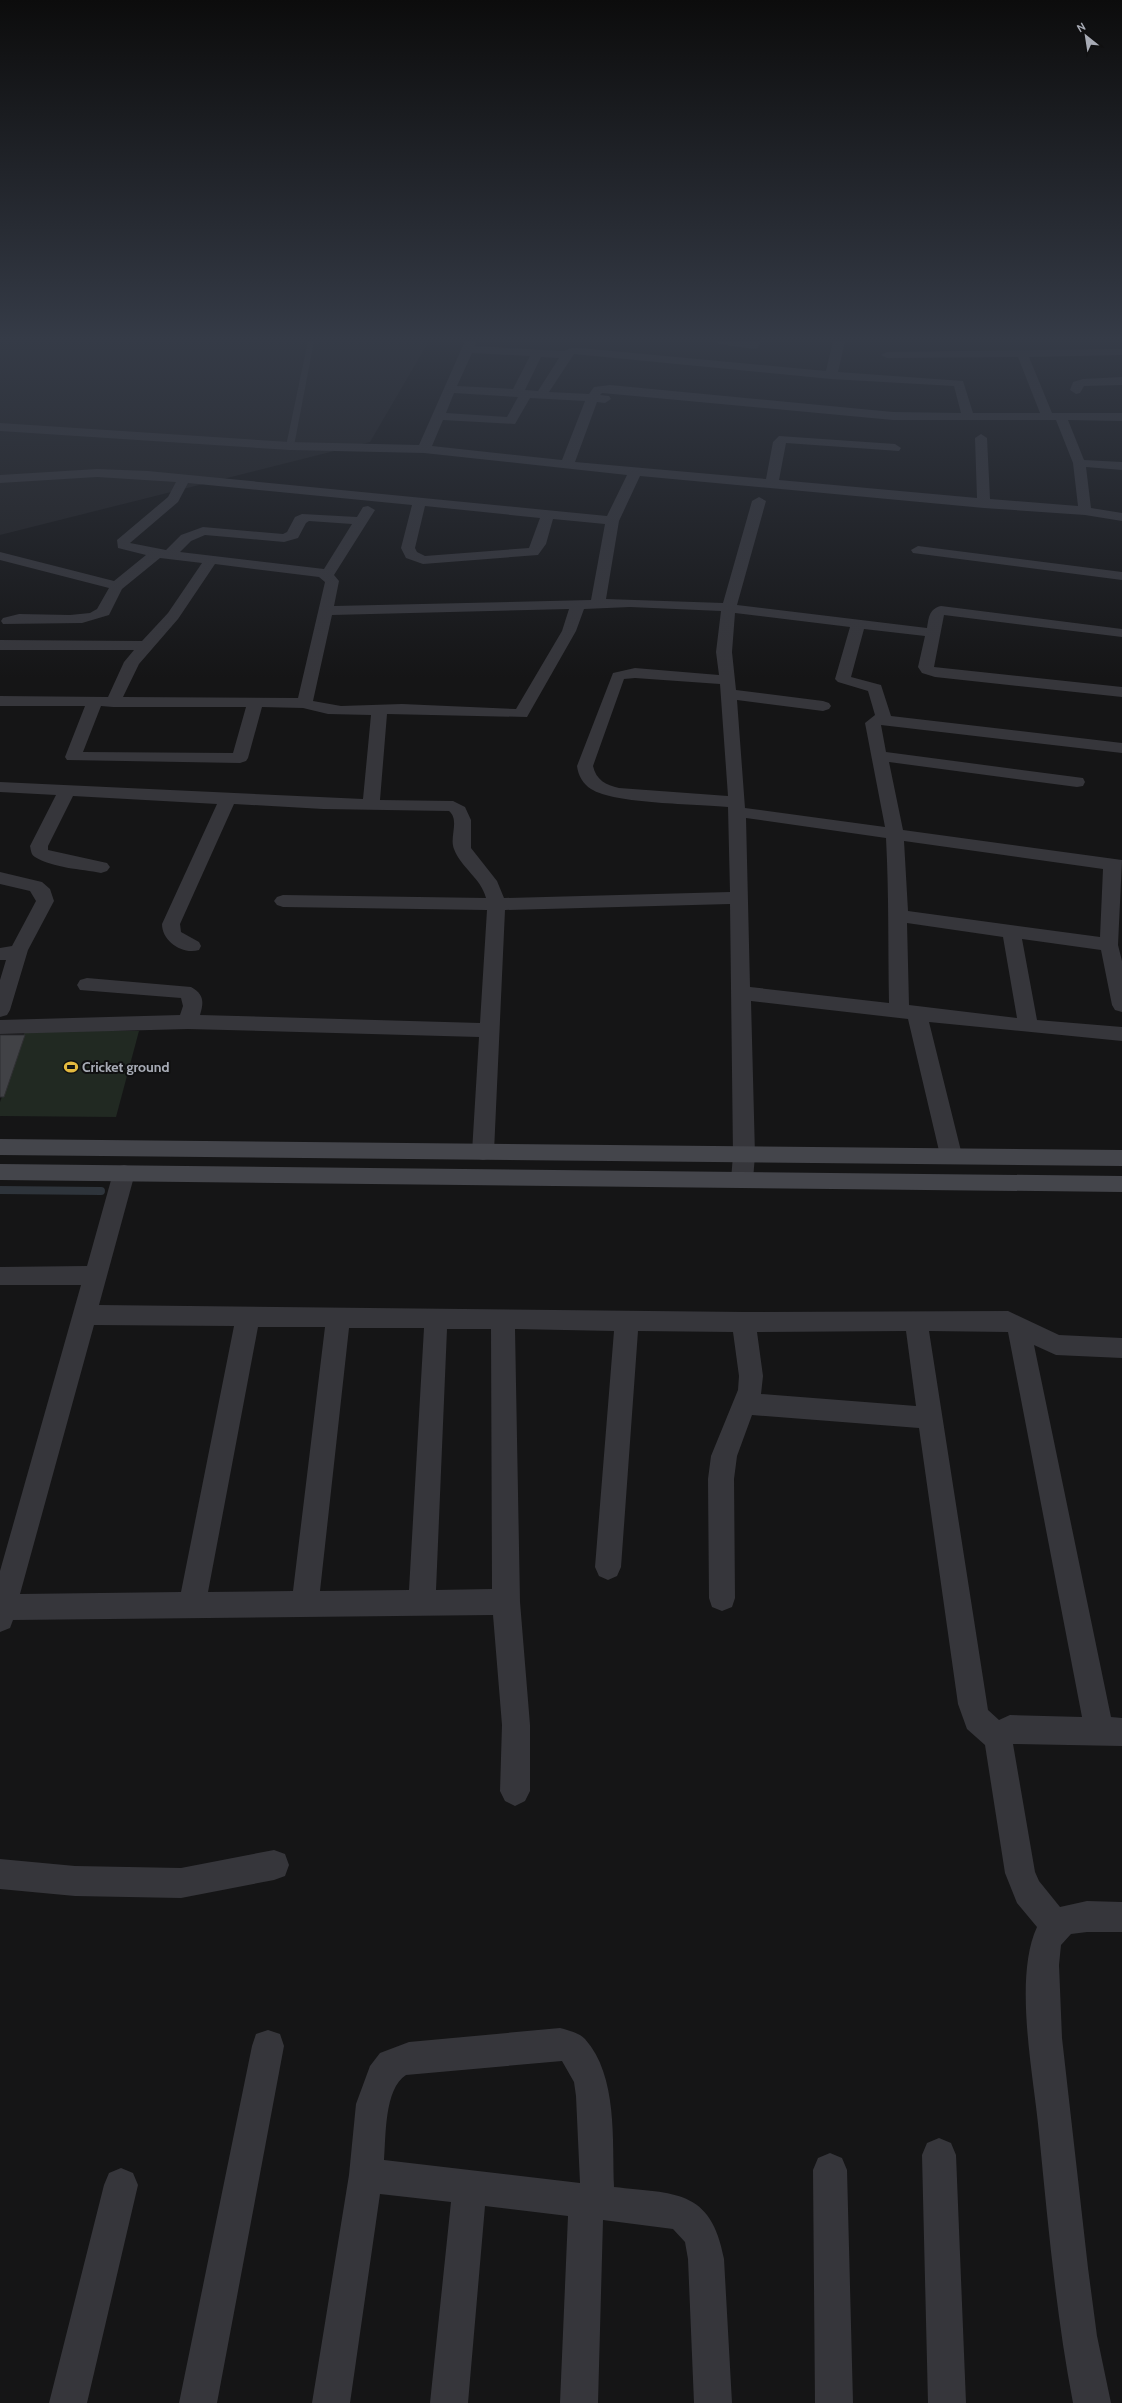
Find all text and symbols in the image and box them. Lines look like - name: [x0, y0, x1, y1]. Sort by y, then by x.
- north arrow: [1066, 16, 1106, 56]
- text: N: [1074, 19, 1088, 35]
- place label: Cricket ground: [82, 1058, 170, 1076]
- sports icon: Cricket ground: [63, 1059, 79, 1075]

